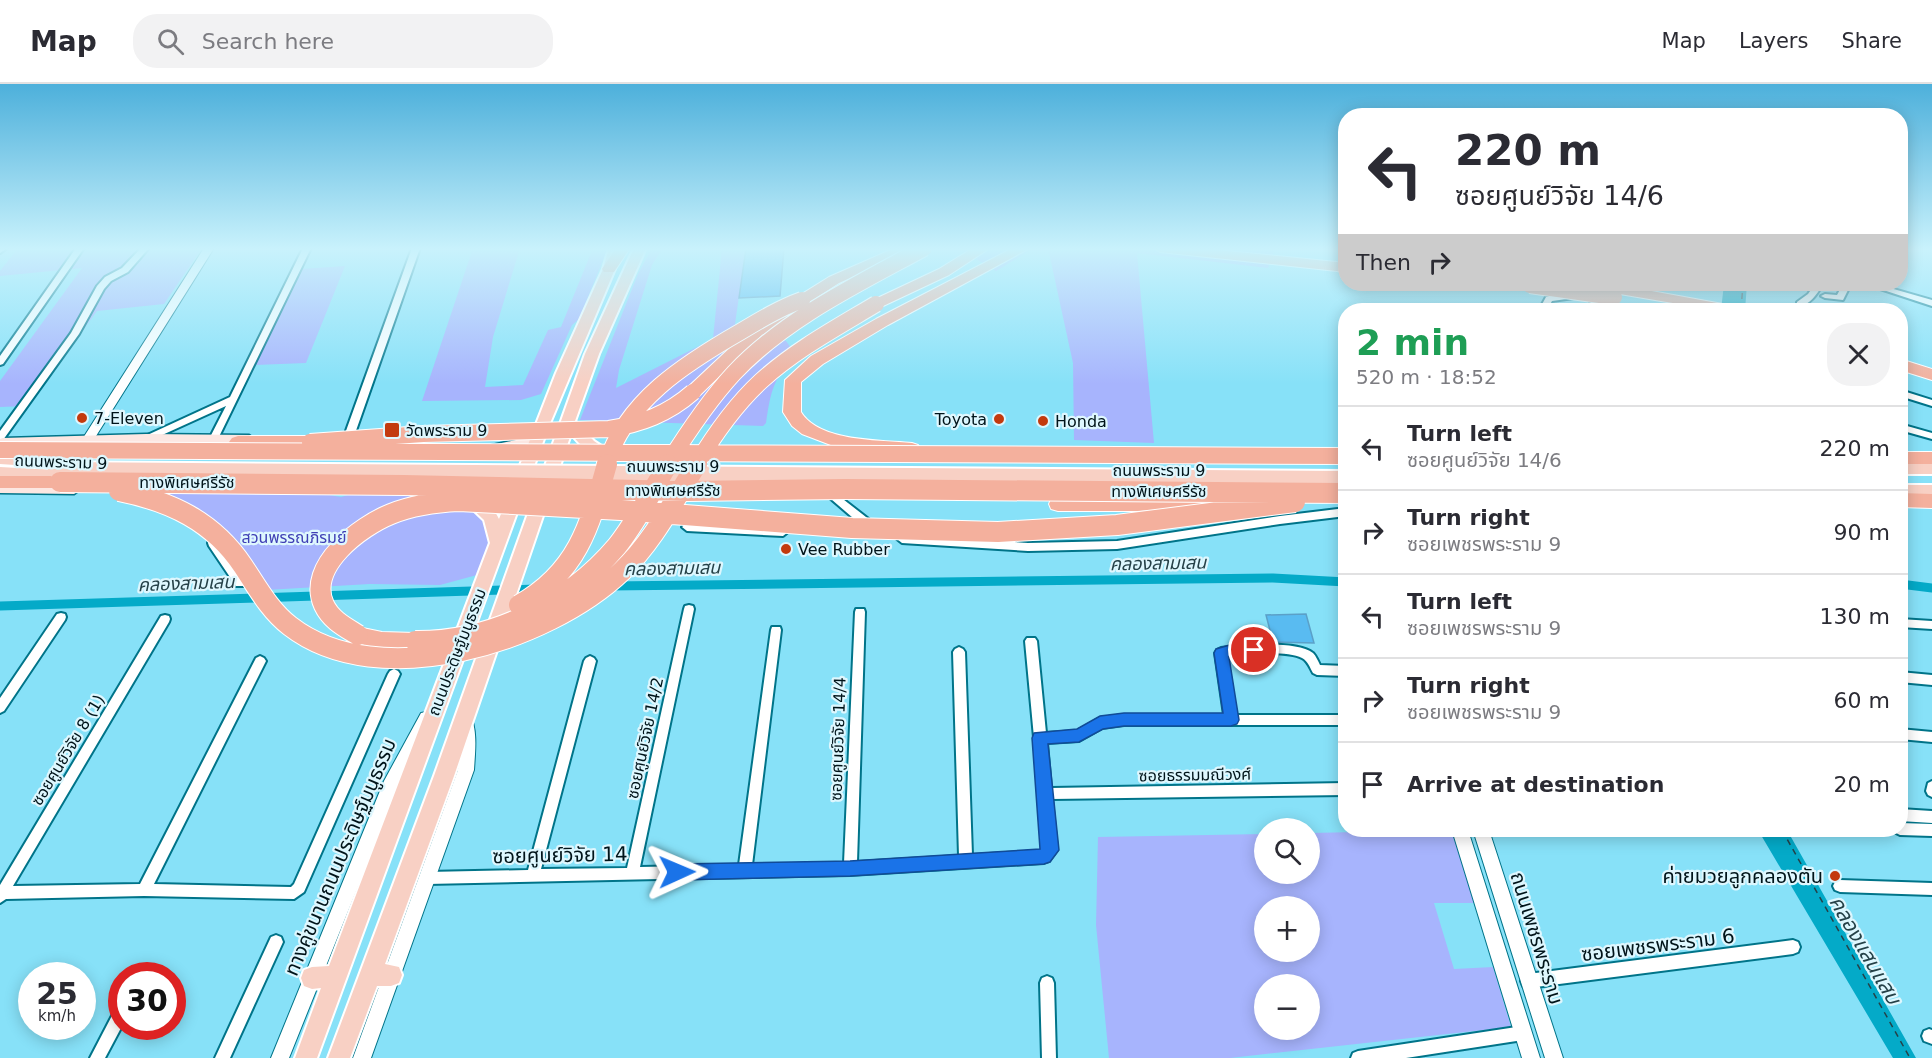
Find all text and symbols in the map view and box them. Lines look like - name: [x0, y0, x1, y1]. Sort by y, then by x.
- search box: [133, 14, 553, 68]
- text: Map: [30, 25, 97, 58]
- icon: search: [154, 25, 187, 58]
- text: Search here: [202, 29, 334, 54]
- text: Map: [1662, 29, 1706, 53]
- text: Layers: [1739, 29, 1808, 53]
- text: Share: [1841, 29, 1902, 53]
- text: 220 m: [1455, 126, 1601, 175]
- icon: left: [1356, 132, 1434, 210]
- text: ซอยศูนย์วิจัย 14/6: [1455, 180, 1664, 211]
- icon: right: [1423, 246, 1456, 279]
- text: Then: [1356, 250, 1411, 275]
- text: 2 min: [1356, 322, 1469, 363]
- button: close: [1827, 323, 1890, 386]
- text: 520 m · 18:52: [1356, 365, 1497, 389]
- place label: 7-Eleven: [94, 409, 164, 428]
- place label: Toyota: [934, 410, 987, 429]
- marker: 7-Eleven: [75, 411, 89, 425]
- marker: Toyota: [992, 412, 1006, 426]
- place label: Honda: [1055, 412, 1107, 431]
- marker: Honda: [1036, 414, 1050, 428]
- marker: วัดพระราม 9: [383, 421, 401, 439]
- place label: วัดพระราม 9: [406, 421, 487, 440]
- text: Turn left: [1407, 421, 1512, 446]
- icon: left: [1356, 432, 1389, 465]
- text: 220 m: [1820, 436, 1890, 461]
- text: ซอยศูนย์วิจัย 14/6: [1407, 448, 1562, 472]
- street label: ถนนพระราม 9: [14, 451, 108, 473]
- street label: ถนนพระราม 9: [627, 457, 719, 476]
- street label: ถนนพระราม 9: [1113, 461, 1205, 480]
- street label: ทางพิเศษศรีรัช: [139, 473, 235, 492]
- street label: ทางพิเศษศรีรัช: [625, 481, 721, 500]
- street label: ทางพิเศษศรีรัช: [1111, 482, 1207, 501]
- text: Turn right: [1407, 505, 1530, 530]
- icon: right: [1356, 516, 1389, 549]
- text: 90 m: [1834, 520, 1890, 545]
- park label: สวนพรรณภิรมย์: [242, 528, 347, 547]
- text: ซอยเพชรพระราม 9: [1407, 532, 1561, 556]
- place label: Vee Rubber: [798, 540, 890, 559]
- marker: Vee Rubber: [779, 542, 793, 556]
- water label: คลองสามเสน: [1110, 552, 1207, 574]
- water label: คลองสามเสน: [624, 557, 721, 579]
- water label: คลองสามเสน: [137, 571, 236, 595]
- street label: ถนนประดิษฐ์มนูธรรม: [424, 586, 490, 718]
- text: Turn left: [1407, 589, 1512, 614]
- icon: left: [1356, 600, 1389, 633]
- text: 130 m: [1820, 604, 1890, 629]
- text: ซอยเพชรพระราม 9: [1407, 616, 1561, 640]
- pin: [1228, 624, 1279, 675]
- icon: arrive: [1237, 633, 1270, 666]
- text: Turn right: [1407, 673, 1530, 698]
- street label: ซอยศูนย์วิจัย 14/2: [623, 675, 667, 801]
- street label: ซอยศูนย์วิจัย 14/4: [826, 677, 850, 801]
- icon: right: [1356, 684, 1389, 717]
- text: 60 m: [1834, 688, 1890, 713]
- street label: ซอยศูนย์วิจัย 8 (1): [27, 691, 109, 809]
- text: ซอยเพชรพระราม 9: [1407, 700, 1561, 724]
- street label: ทางคู่ขนานถนนประดิษฐ์มนูธรรม: [279, 735, 402, 980]
- street label: ซอยธรรมมณีวงศ์: [1139, 765, 1251, 785]
- icon: arrive: [1356, 768, 1389, 801]
- text: Arrive at destination: [1407, 772, 1664, 797]
- text: 20 m: [1834, 772, 1890, 797]
- map controls: [1254, 818, 1320, 1040]
- button: search: [1254, 818, 1320, 884]
- position arrow: [645, 840, 709, 904]
- street label: ซอยศูนย์วิจัย 14: [492, 842, 628, 869]
- place label: ค่ายมวยลูกคลองตัน: [1662, 864, 1823, 889]
- street label: ถนนเพชรพระราม: [1505, 869, 1569, 1007]
- marker: ค่ายมวยลูกคลองตัน: [1828, 869, 1842, 883]
- water label: คลองแสนแสบ: [1824, 892, 1906, 1010]
- button: +: [1254, 896, 1320, 962]
- street label: ซอยเพชรพระราม 6: [1580, 924, 1736, 966]
- speed limit sign: 30: [108, 962, 186, 1040]
- button: −: [1254, 974, 1320, 1040]
- text: 25: [36, 976, 78, 1011]
- text: km/h: [38, 1007, 76, 1025]

